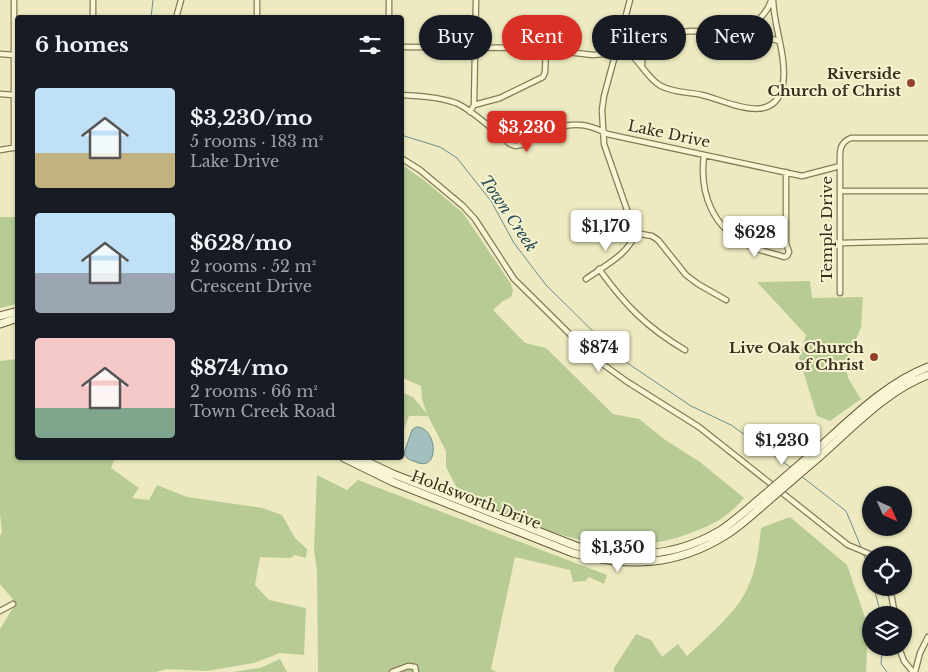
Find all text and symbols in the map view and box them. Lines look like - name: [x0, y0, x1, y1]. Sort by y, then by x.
- chip: Buy: [419, 15, 492, 60]
- chip: Rent: [502, 15, 582, 60]
- chip: Filters: [592, 15, 686, 60]
- chip: New: [696, 15, 773, 60]
- icon: filters: [356, 31, 384, 59]
- text: 6 homes: [35, 32, 129, 58]
- place label: Riverside Church of Christ: [768, 64, 901, 100]
- marker: Riverside Church of Christ: [905, 77, 917, 89]
- text: $3,230/mo: [190, 105, 312, 131]
- icon: home: [75, 108, 135, 168]
- pin: $3,230: [486, 110, 568, 153]
- street label: Lake Drive: [626, 116, 712, 152]
- text: $3,230: [498, 117, 556, 137]
- text: 5 rooms · 183 m²: [190, 131, 323, 151]
- text: Lake Drive: [190, 151, 279, 171]
- water label: Town Creek: [476, 171, 542, 255]
- street label: Temple Drive: [817, 176, 836, 282]
- pin: $1,170: [565, 210, 647, 252]
- text: $1,170: [582, 216, 630, 236]
- pin: $628: [725, 216, 785, 258]
- text: $628: [734, 222, 776, 242]
- text: $628/mo: [190, 230, 292, 256]
- icon: home: [75, 233, 135, 293]
- text: 2 rooms · 52 m²: [190, 256, 316, 276]
- text: Crescent Drive: [190, 276, 312, 296]
- pin: $874: [569, 330, 629, 373]
- text: $874: [579, 337, 619, 357]
- place label: Live Oak Church of Christ: [729, 338, 864, 374]
- marker: Live Oak Church of Christ: [868, 351, 880, 363]
- text: $874/mo: [190, 355, 288, 381]
- icon: home: [75, 358, 135, 418]
- text: 2 rooms · 66 m²: [190, 381, 318, 401]
- text: Town Creek Road: [190, 401, 336, 421]
- pin: $1,230: [741, 424, 823, 466]
- text: $1,230: [755, 430, 809, 450]
- street label: Holdsworth Drive: [409, 466, 544, 533]
- north arrow: [862, 486, 912, 536]
- map controls: [862, 486, 912, 656]
- pin: $1,350: [577, 530, 659, 573]
- text: $1,350: [591, 537, 645, 557]
- button: locate: [862, 546, 912, 596]
- button: layers: [862, 606, 912, 656]

